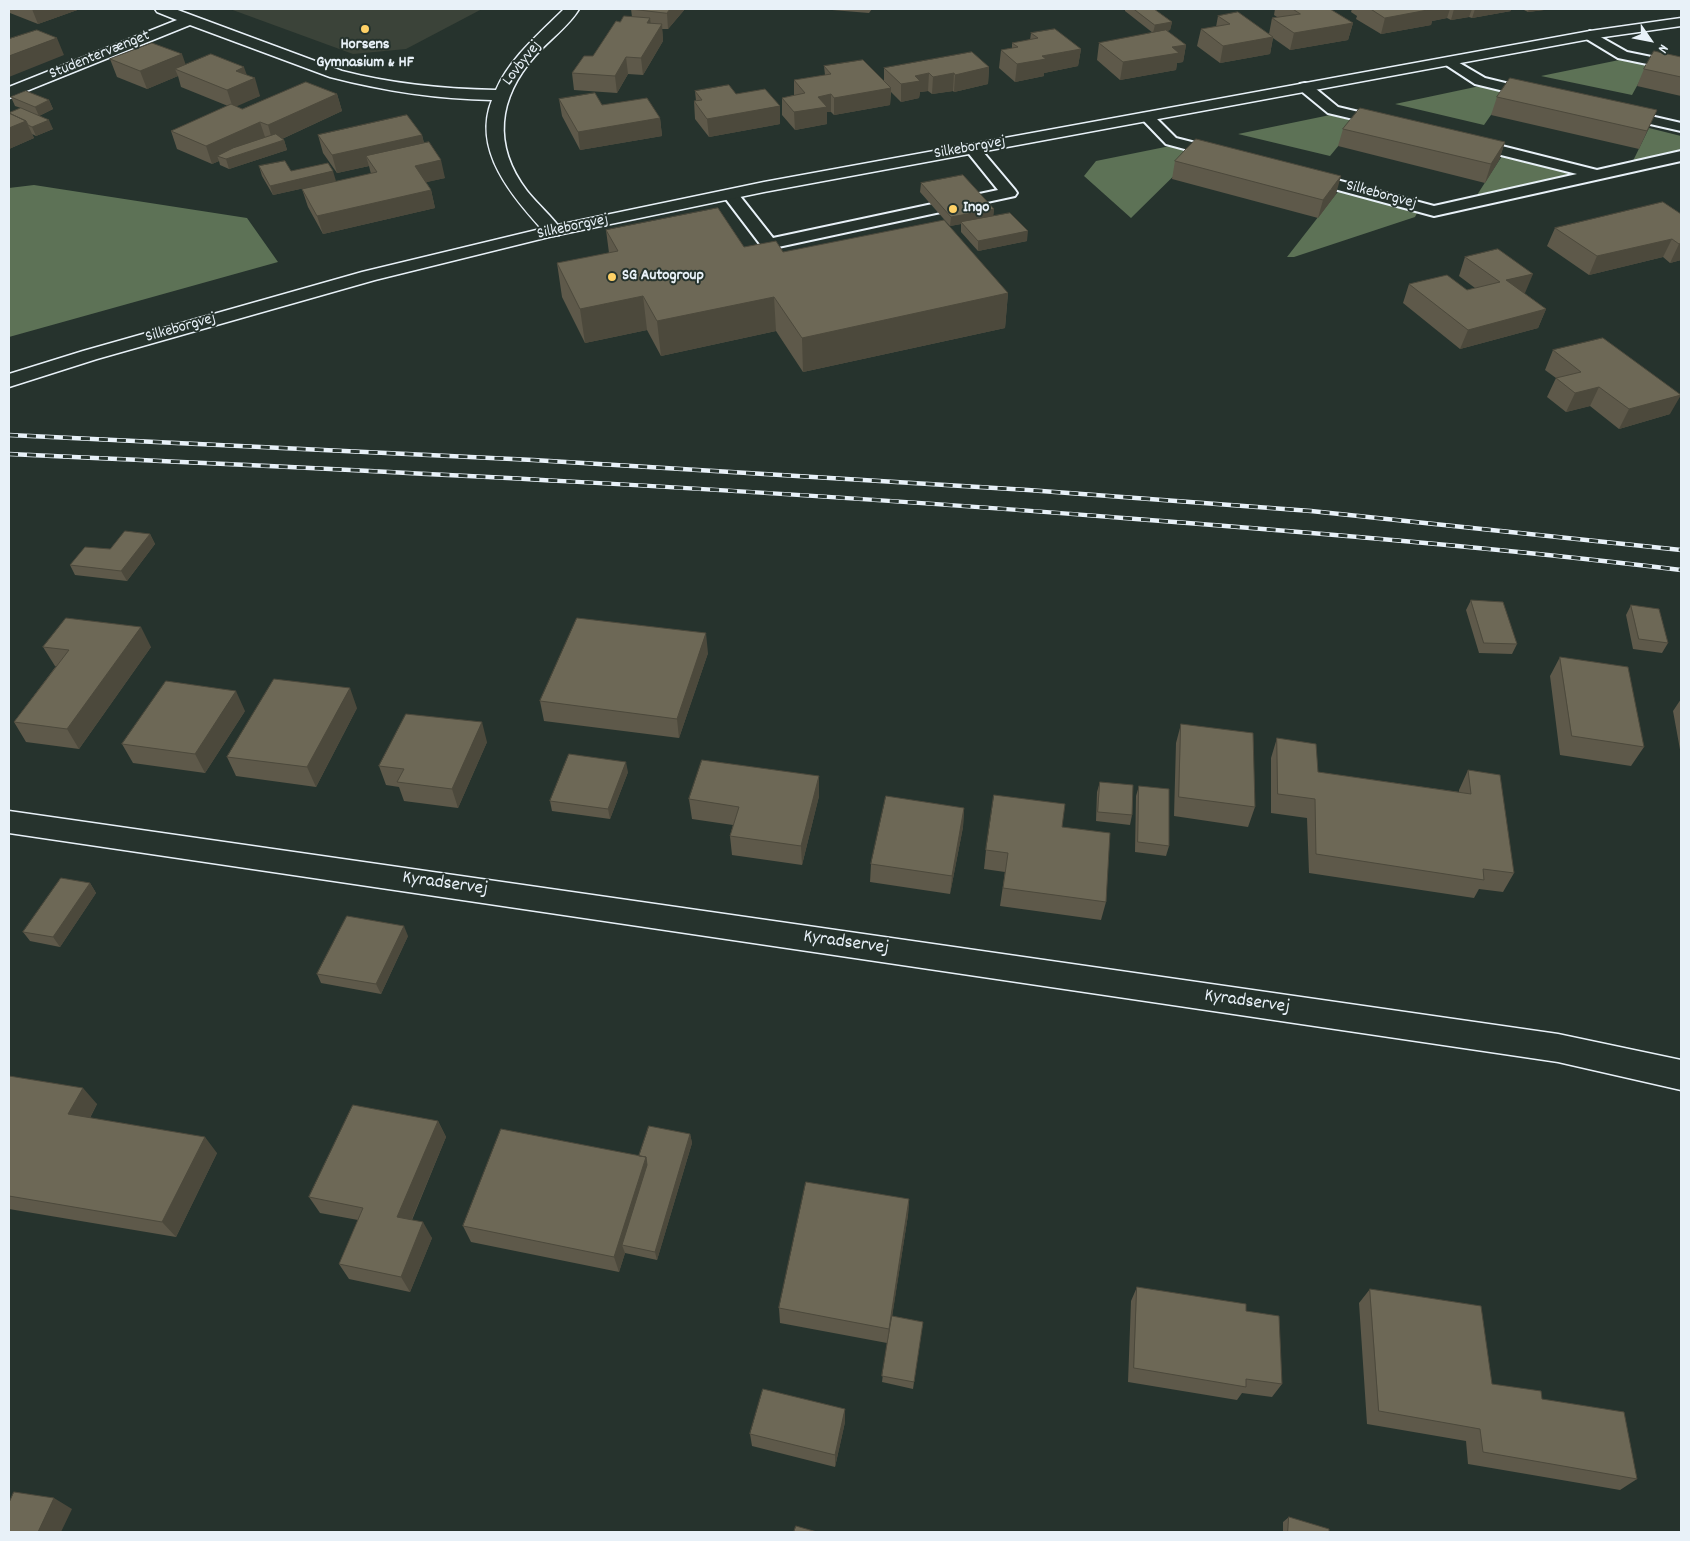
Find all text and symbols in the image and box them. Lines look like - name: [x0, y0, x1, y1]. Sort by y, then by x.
- north arrow: [1625, 15, 1675, 65]
- marker: Horsens Gymnasium & HF: [359, 23, 371, 35]
- street label: Studentervænget: [47, 27, 153, 85]
- place label: Horsens Gymnasium & HF: [316, 36, 414, 74]
- street label: Lovbyvej: [500, 38, 546, 90]
- text: N: [1652, 40, 1673, 57]
- street label: Silkeborgvej: [933, 133, 1007, 165]
- street label: Silkeborgvej: [1344, 177, 1418, 215]
- place label: Ingo: [963, 199, 989, 219]
- marker: Ingo: [947, 203, 959, 215]
- street label: Silkeborgvej: [536, 211, 610, 245]
- place label: SG Autogroup: [622, 267, 704, 287]
- marker: SG Autogroup: [606, 271, 618, 283]
- street label: Silkeborgvej: [144, 310, 218, 348]
- street label: Kyradservej: [401, 868, 489, 902]
- street label: Kyradservej: [802, 927, 890, 961]
- street label: Kyradservej: [1203, 986, 1291, 1020]

